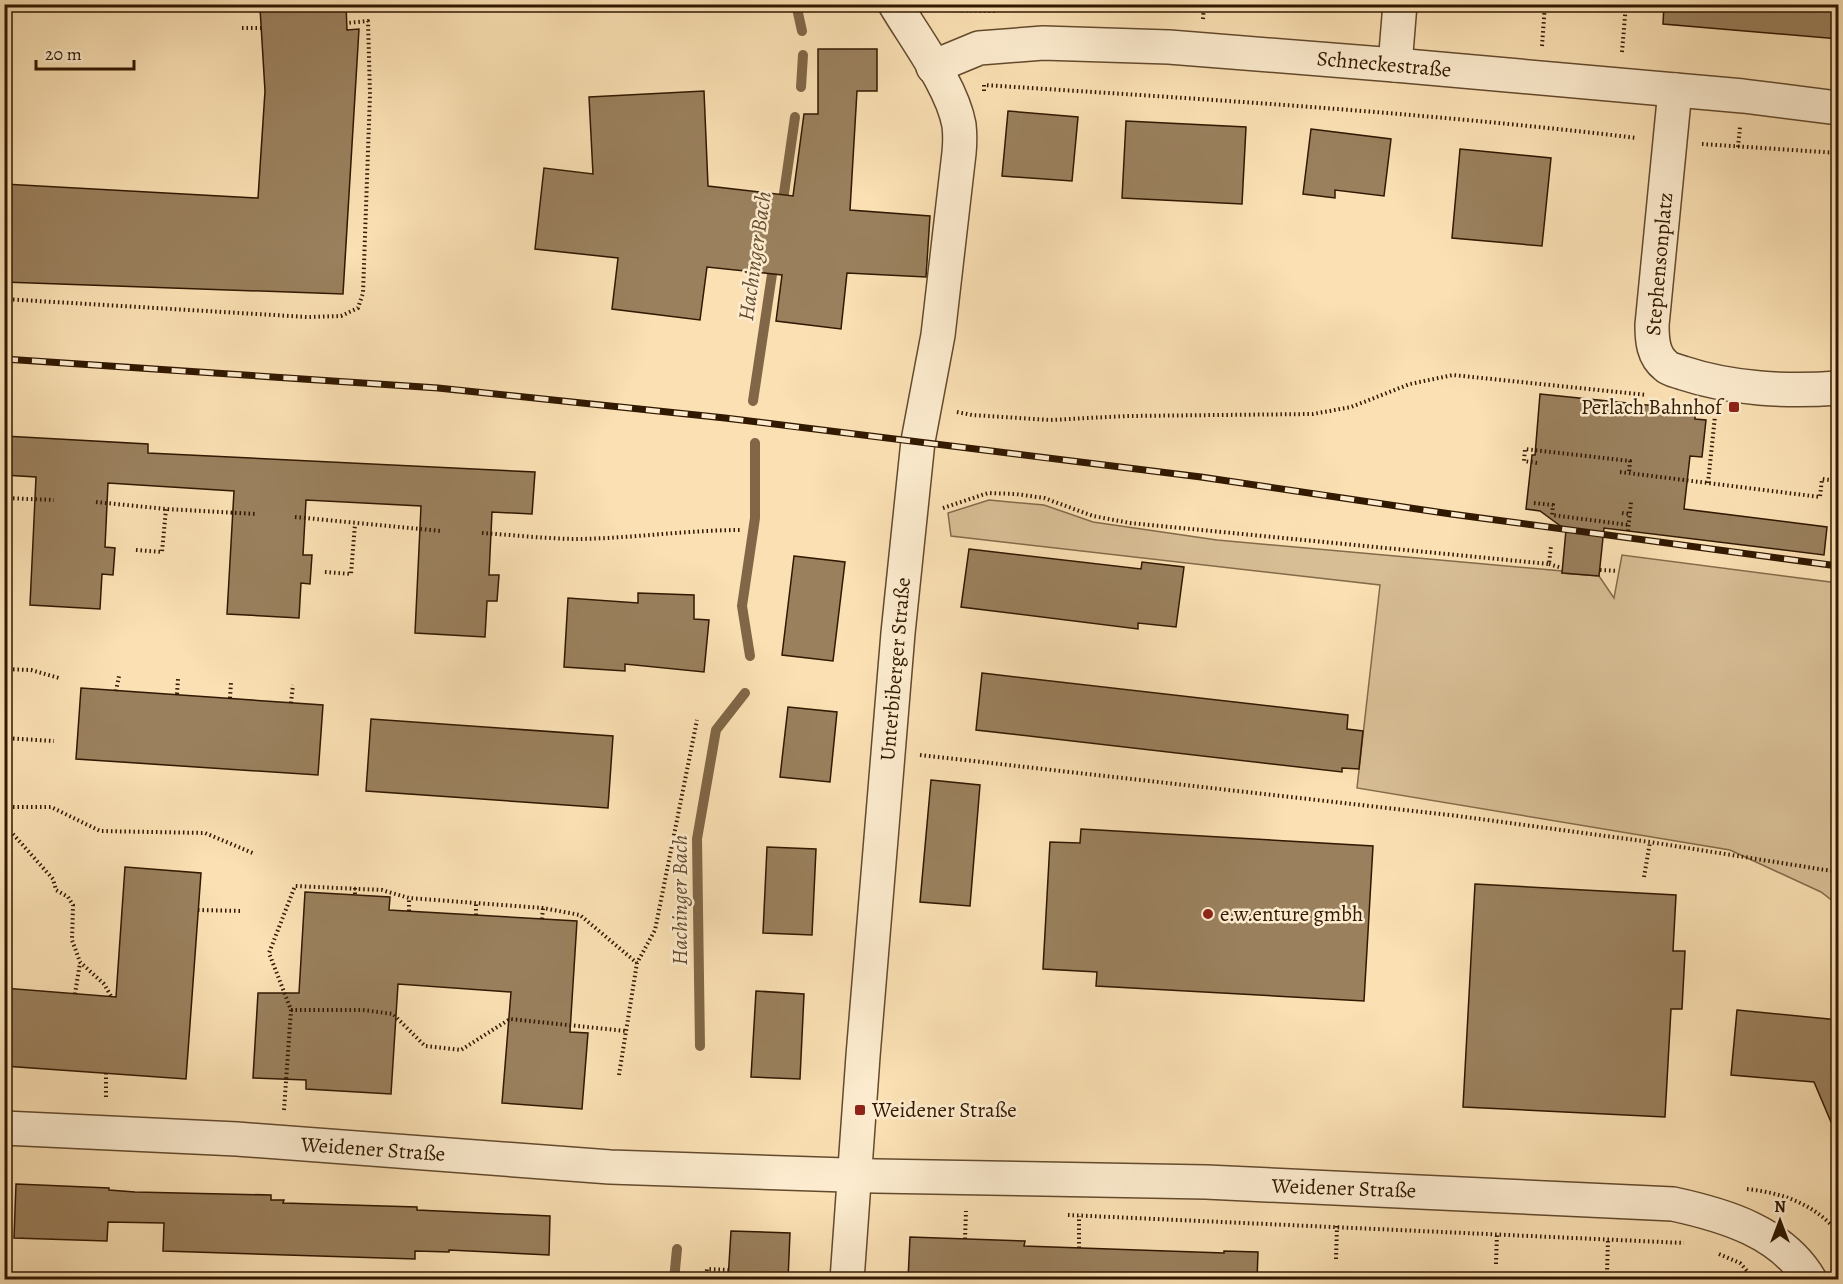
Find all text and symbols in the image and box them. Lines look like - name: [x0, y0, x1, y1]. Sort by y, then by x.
- scale bar: [36, 33, 134, 71]
- text: 20 m: [45, 42, 82, 66]
- street label: Schneckestraße: [1316, 44, 1452, 84]
- water label: Hachinger Bach: [731, 189, 779, 323]
- street label: Stephensonplatz: [1639, 191, 1679, 337]
- place label: Perlach Bahnhof: [1581, 393, 1725, 421]
- marker: Perlach Bahnhof: [1727, 400, 1741, 414]
- street label: Unterbiberger Straße: [873, 576, 917, 762]
- water label: Hachinger Bach: [665, 835, 695, 965]
- place label: e.w.enture gmbh: [1220, 900, 1363, 928]
- marker: e.w.enture gmbh: [1201, 907, 1215, 921]
- place label: Weidener Straße: [871, 1096, 1017, 1124]
- marker: Weidener Straße: [853, 1103, 867, 1117]
- street label: Weidener Straße: [299, 1130, 446, 1168]
- street label: Weidener Straße: [1270, 1171, 1417, 1205]
- north arrow: [1750, 1191, 1810, 1251]
- text: N: [1774, 1196, 1786, 1218]

